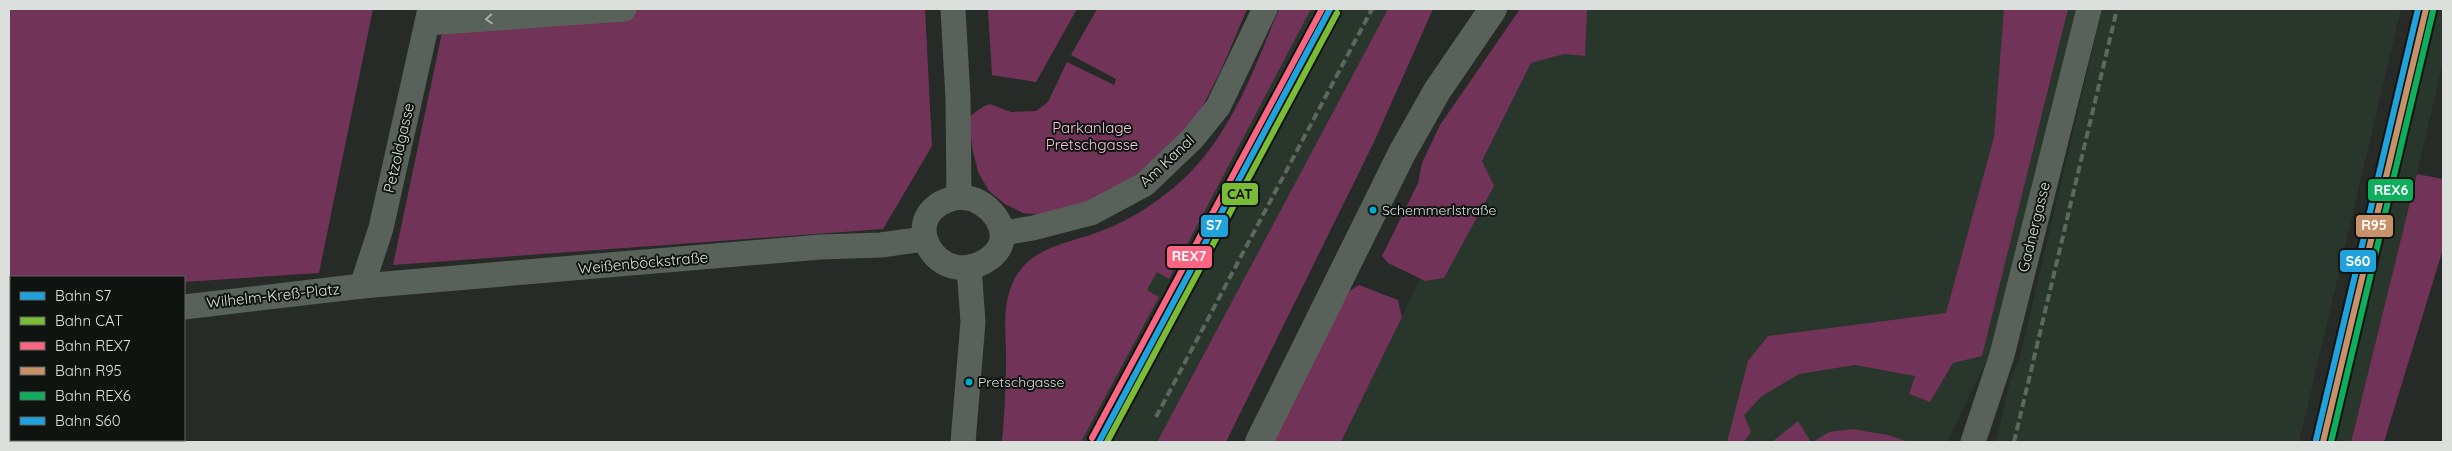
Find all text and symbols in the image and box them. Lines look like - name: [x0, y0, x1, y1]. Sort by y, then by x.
- one-way arrow: [484, 13, 492, 24]
- street label: Petzoldgasse: [379, 101, 418, 195]
- park label: Parkanlage Pretschgasse: [1046, 118, 1138, 154]
- street label: Am Kanal: [1135, 131, 1198, 191]
- line badge: REX6: [2367, 178, 2414, 202]
- street label: Gadnergasse: [2013, 180, 2054, 274]
- text: REX6: [2374, 181, 2409, 199]
- line badge: CAT: [1221, 182, 1259, 206]
- text: CAT: [1227, 185, 1253, 203]
- place label: Schemmerlstraße: [1382, 201, 1497, 219]
- marker: Schemmerlstraße: [1368, 205, 1378, 215]
- line badge: S7: [1200, 214, 1229, 238]
- line badge: R95: [2355, 214, 2394, 238]
- text: S7: [1206, 216, 1222, 234]
- text: R95: [2361, 216, 2387, 234]
- line badge: REX7: [1166, 245, 1213, 269]
- street label: Weißenböckstraße: [577, 247, 709, 278]
- text: REX7: [1172, 247, 1207, 265]
- line badge: S60: [2339, 249, 2377, 273]
- text: S60: [2346, 252, 2371, 270]
- legend: [10, 276, 185, 441]
- street label: Wilhelm-Kreß-Platz: [205, 279, 340, 312]
- text: Bahn S7: [55, 286, 112, 305]
- text: Bahn CAT: [55, 311, 123, 330]
- text: Bahn REX7: [55, 336, 131, 355]
- text: Bahn R95: [55, 361, 122, 380]
- place label: Pretschgasse: [978, 373, 1064, 391]
- marker: Pretschgasse: [964, 377, 974, 387]
- text: Bahn REX6: [55, 386, 131, 405]
- text: Bahn S60: [55, 411, 121, 430]

